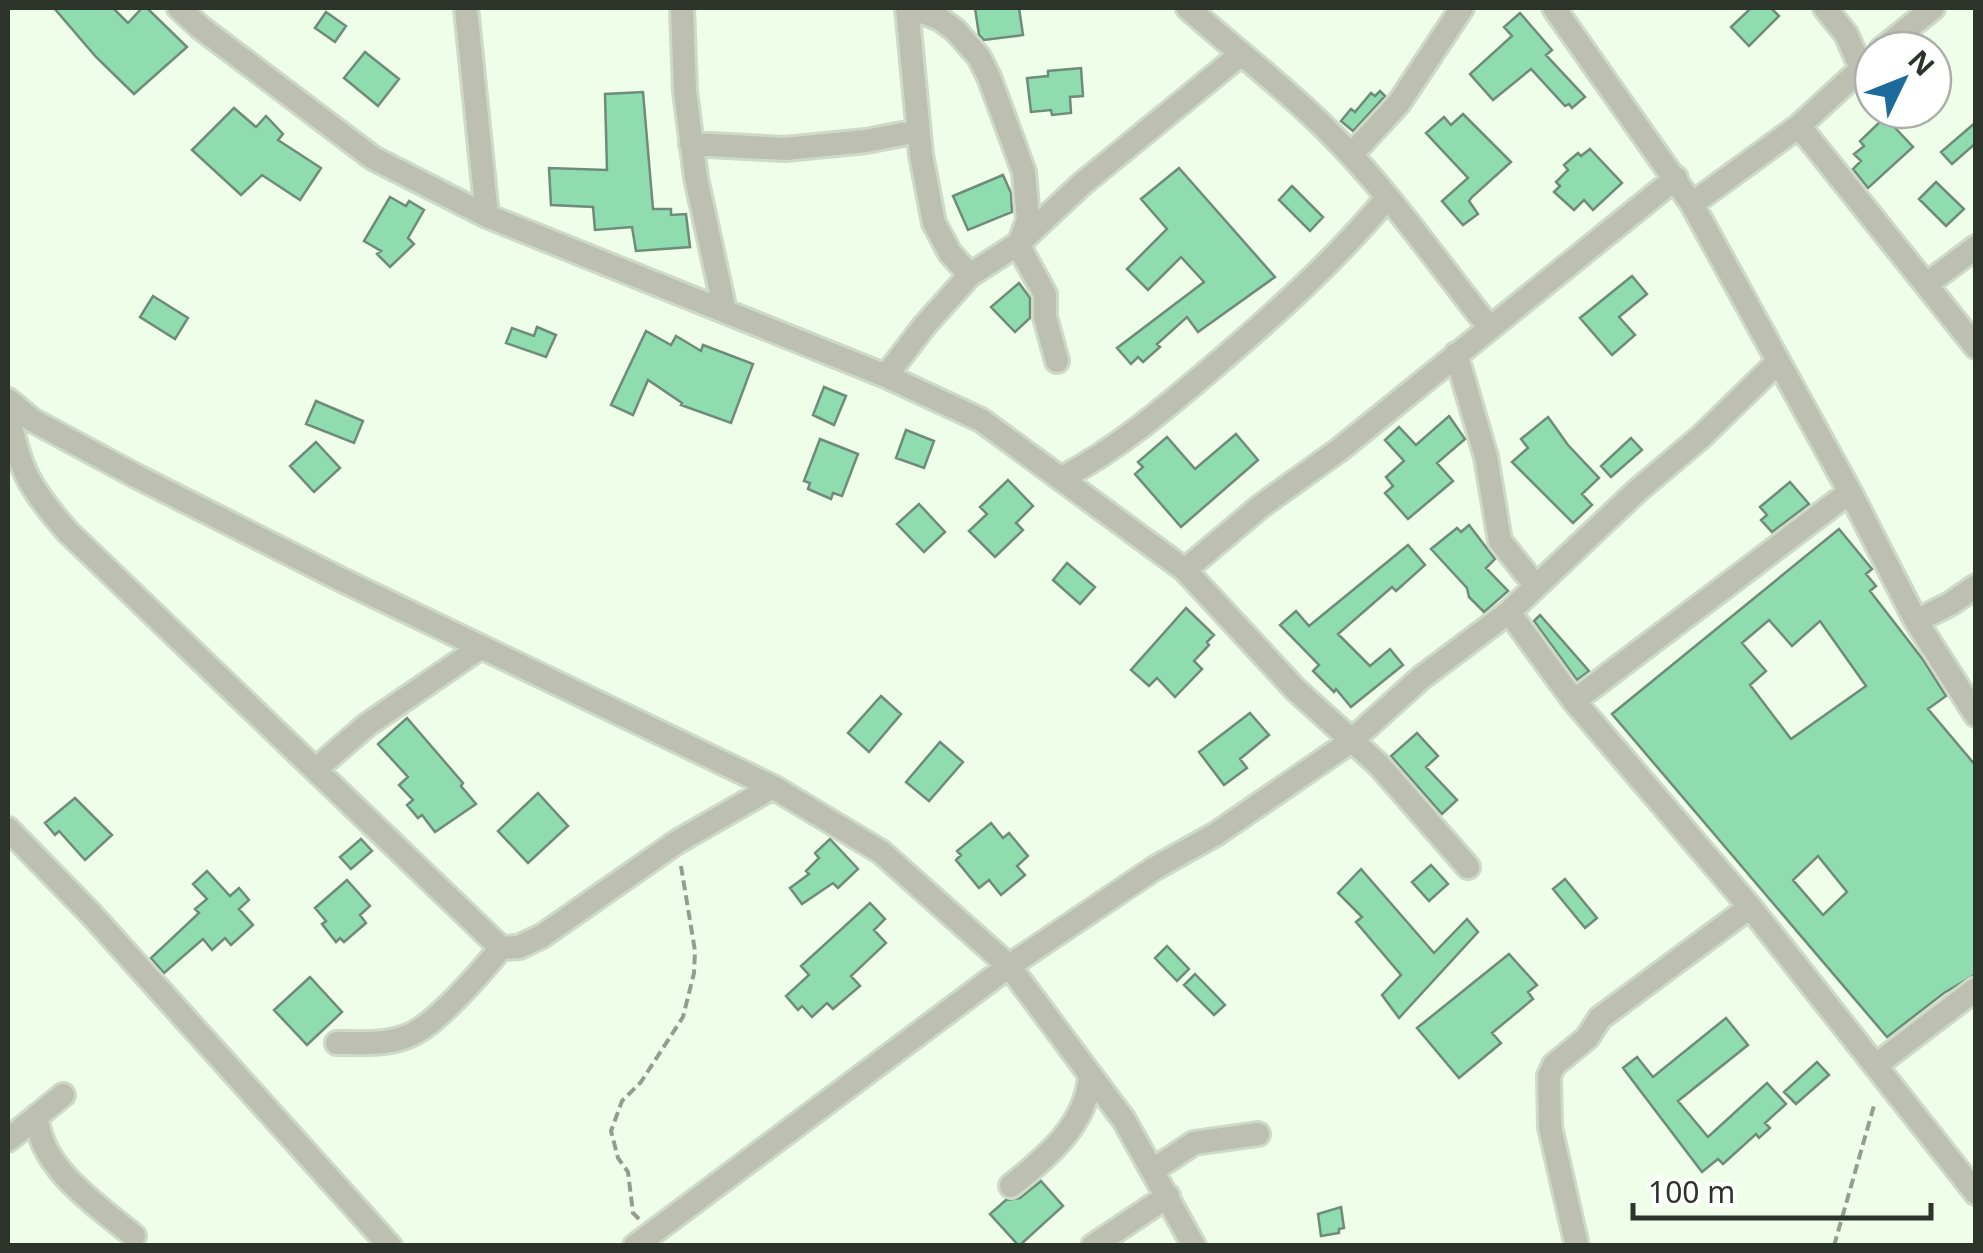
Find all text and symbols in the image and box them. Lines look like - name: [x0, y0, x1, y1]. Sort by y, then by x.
- north arrow: [1853, 30, 1953, 130]
- text: N: [1900, 41, 1944, 84]
- scale bar: [1633, 1158, 1930, 1220]
- text: 100 m: [1648, 1171, 1735, 1212]

